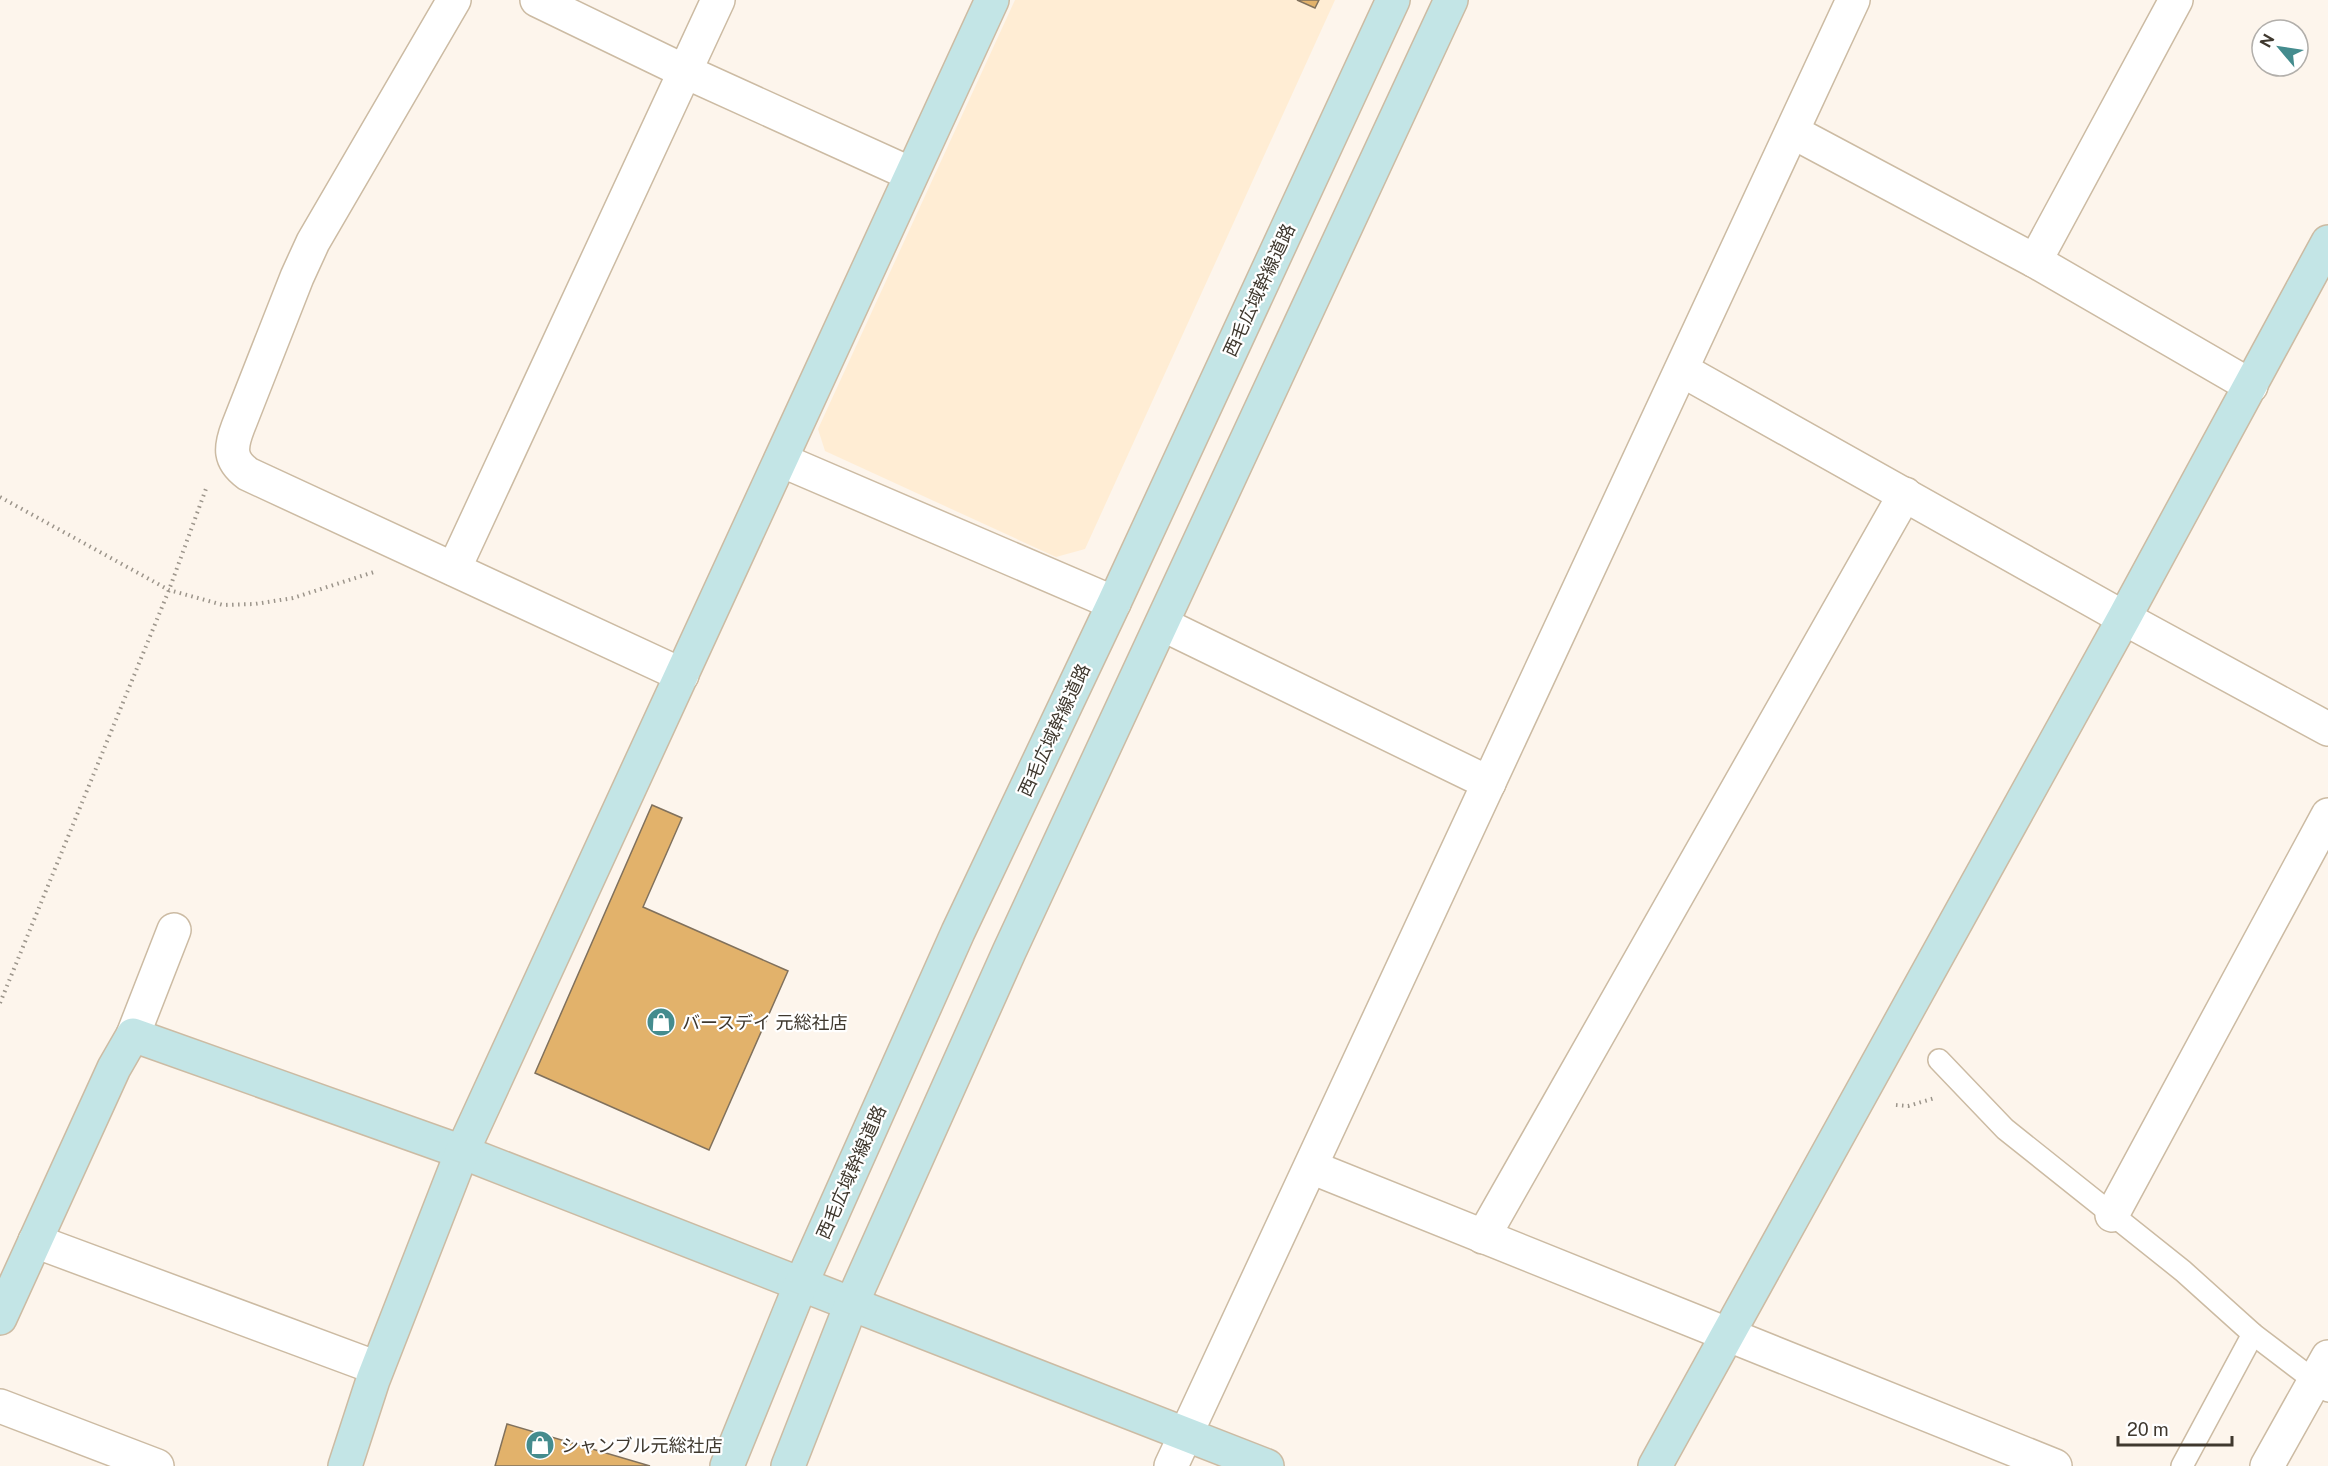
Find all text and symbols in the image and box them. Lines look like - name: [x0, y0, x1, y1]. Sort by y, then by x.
- north arrow: [2250, 18, 2310, 78]
- text: N: [2256, 31, 2279, 51]
- street label: 西毛広域幹線道路: [1219, 220, 1299, 360]
- street label: 西毛広域幹線道路: [1014, 660, 1094, 800]
- shop icon: バースデイ 元総社店: [645, 1006, 677, 1038]
- place label: バースデイ 元総社店: [682, 1012, 847, 1033]
- street label: 西毛広域幹線道路: [812, 1102, 890, 1242]
- scale bar: [2118, 1409, 2232, 1447]
- text: 20 m: [2127, 1419, 2169, 1440]
- shop icon: シャンブル元総社店: [524, 1429, 556, 1461]
- place label: シャンブル元総社店: [561, 1435, 722, 1456]

